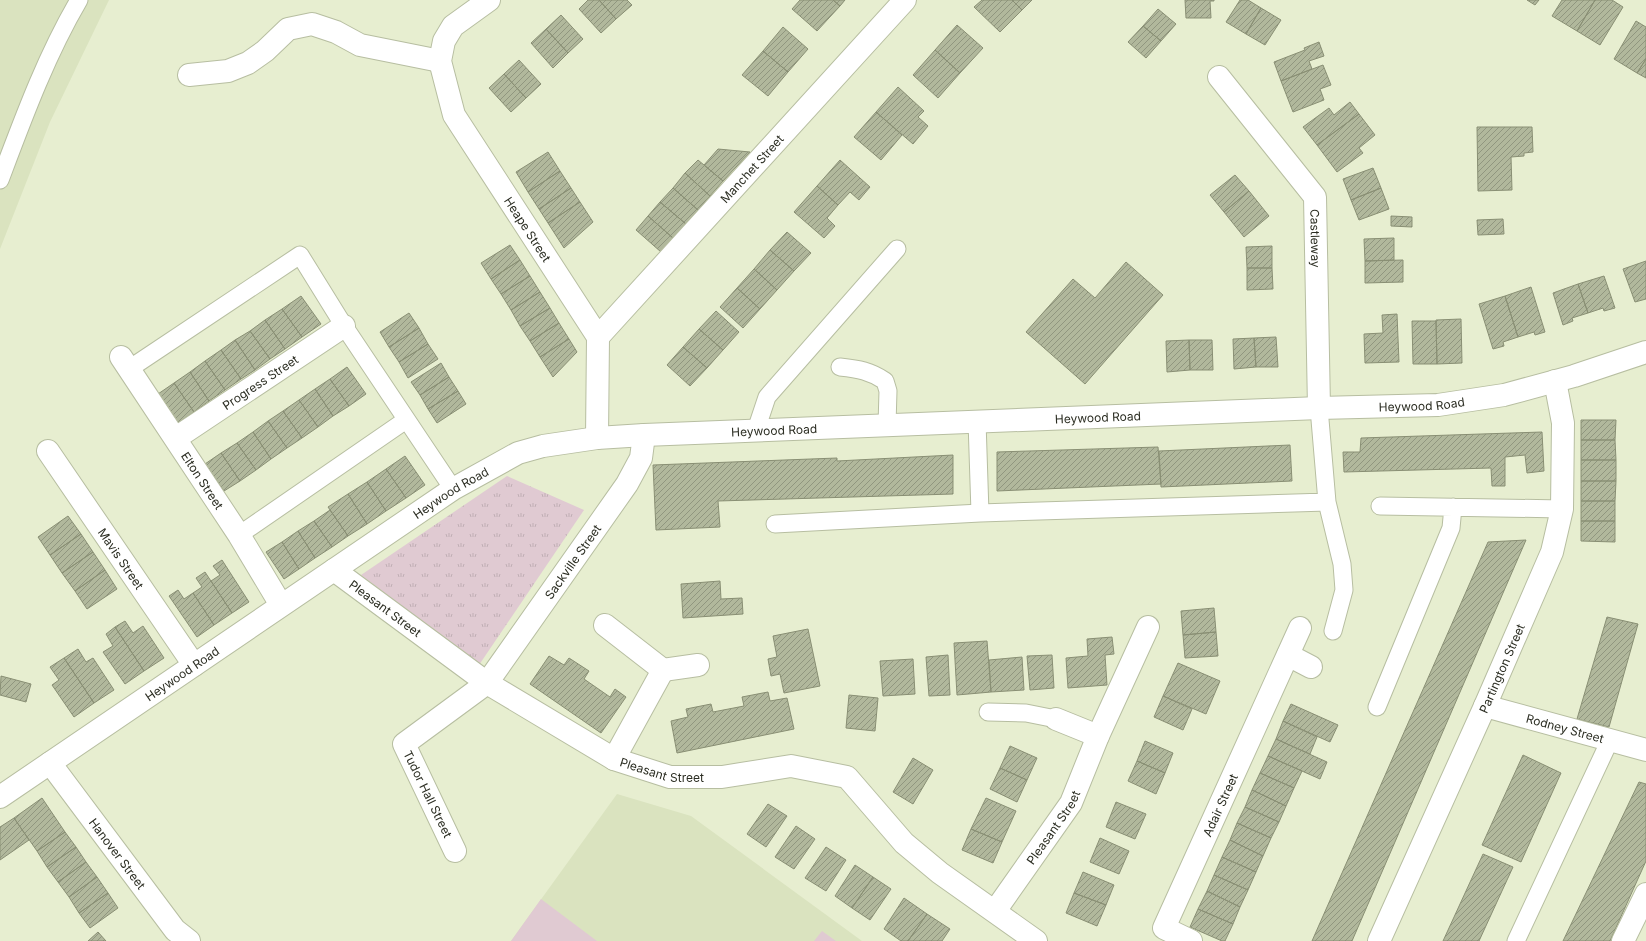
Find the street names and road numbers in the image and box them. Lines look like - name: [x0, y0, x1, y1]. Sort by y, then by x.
- street label: Manchet Street: [717, 131, 786, 206]
- street label: Heape Street: [501, 194, 555, 264]
- street label: Castleway: [1308, 209, 1324, 268]
- street label: Progress Street: [219, 351, 301, 413]
- street label: Heywood Road: [1378, 394, 1466, 414]
- street label: Heywood Road: [1055, 408, 1141, 426]
- street label: Heywood Road: [731, 421, 818, 439]
- street label: Elton Street: [178, 449, 227, 512]
- street label: Heywood Road: [410, 463, 491, 522]
- street label: Sackville Street: [541, 521, 604, 602]
- street label: Mavis Street: [95, 525, 147, 592]
- street label: Pleasant Street: [346, 576, 425, 640]
- street label: Partington Street: [1475, 621, 1527, 715]
- street label: Heywood Road: [142, 643, 222, 704]
- street label: Rodney Street: [1525, 710, 1606, 746]
- street label: Tudor Hall Street: [400, 748, 456, 840]
- street label: Pleasant Street: [618, 754, 704, 785]
- street label: Adair Street: [1199, 771, 1240, 839]
- street label: Pleasant Street: [1023, 788, 1083, 867]
- street label: Hanover Street: [86, 815, 149, 892]

